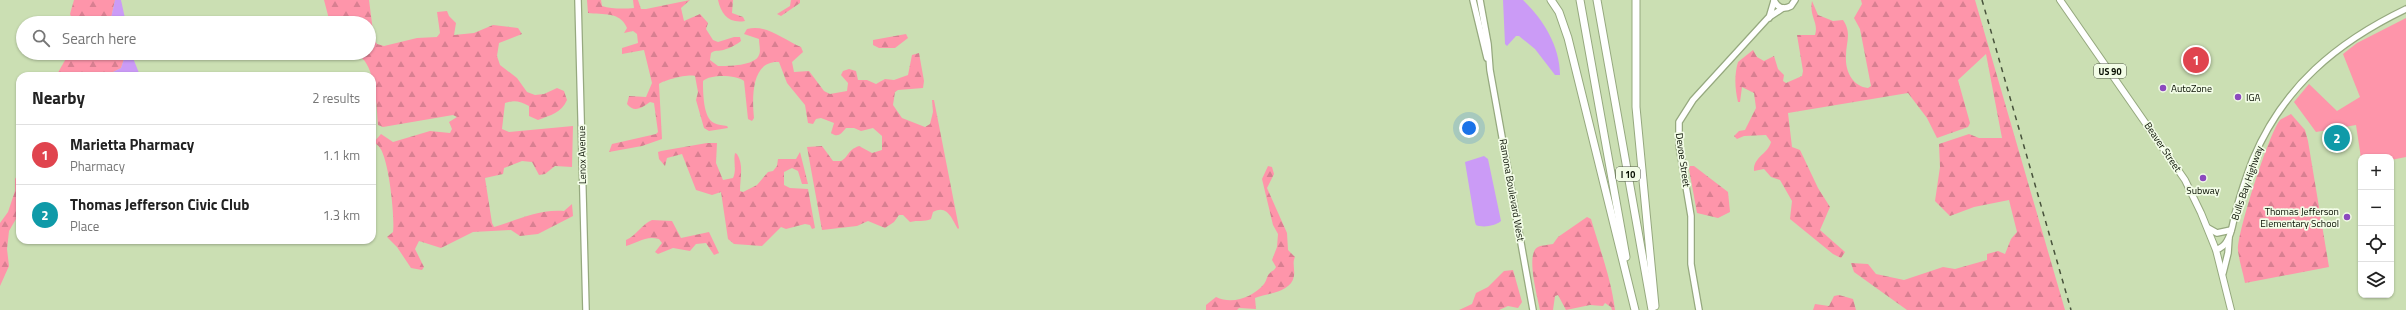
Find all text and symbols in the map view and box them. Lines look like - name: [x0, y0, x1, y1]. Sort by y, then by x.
- search box: [16, 16, 376, 60]
- icon: search: [30, 27, 52, 49]
- text: Search here: [62, 27, 136, 50]
- pin: 1: [2183, 45, 2209, 75]
- road number: US 90: [2094, 64, 2126, 78]
- place label: AutoZone: [2171, 81, 2212, 96]
- marker: AutoZone: [2158, 83, 2168, 93]
- text: Nearby: [32, 85, 85, 111]
- text: 2 results: [312, 88, 360, 108]
- place label: IGA: [2246, 90, 2261, 105]
- marker: IGA: [2233, 92, 2243, 102]
- your location: [1459, 118, 1479, 138]
- street label: Beaver Street: [2141, 119, 2186, 175]
- pin: 2: [2324, 123, 2350, 153]
- street label: Lenox Avenue: [574, 126, 590, 184]
- street label: Devoe Street: [1672, 132, 1694, 188]
- text: Marietta Pharmacy: [70, 133, 194, 156]
- street label: Ramona Boulevard West: [1496, 138, 1528, 243]
- street label: Bulls Bay Highway: [2227, 144, 2267, 222]
- text: 1: [41, 145, 49, 165]
- text: 1.1 km: [323, 145, 360, 165]
- map controls: [2358, 154, 2394, 298]
- button: +: [2358, 154, 2394, 190]
- text: Pharmacy: [70, 156, 125, 176]
- road number: I 10: [1616, 167, 1640, 181]
- marker: Subway: [2198, 173, 2208, 183]
- place label: Subway: [2186, 183, 2220, 198]
- button: −: [2358, 190, 2394, 226]
- text: Thomas Jefferson Civic Club: [70, 193, 249, 216]
- place label: Thomas Jefferson Elementary School: [2260, 204, 2339, 231]
- text: 2: [41, 205, 49, 225]
- text: 1.3 km: [323, 205, 360, 225]
- marker: Thomas Jefferson Elementary School: [2342, 212, 2352, 222]
- text: Place: [70, 216, 99, 236]
- button: locate: [2358, 226, 2394, 262]
- button: layers: [2358, 262, 2394, 298]

